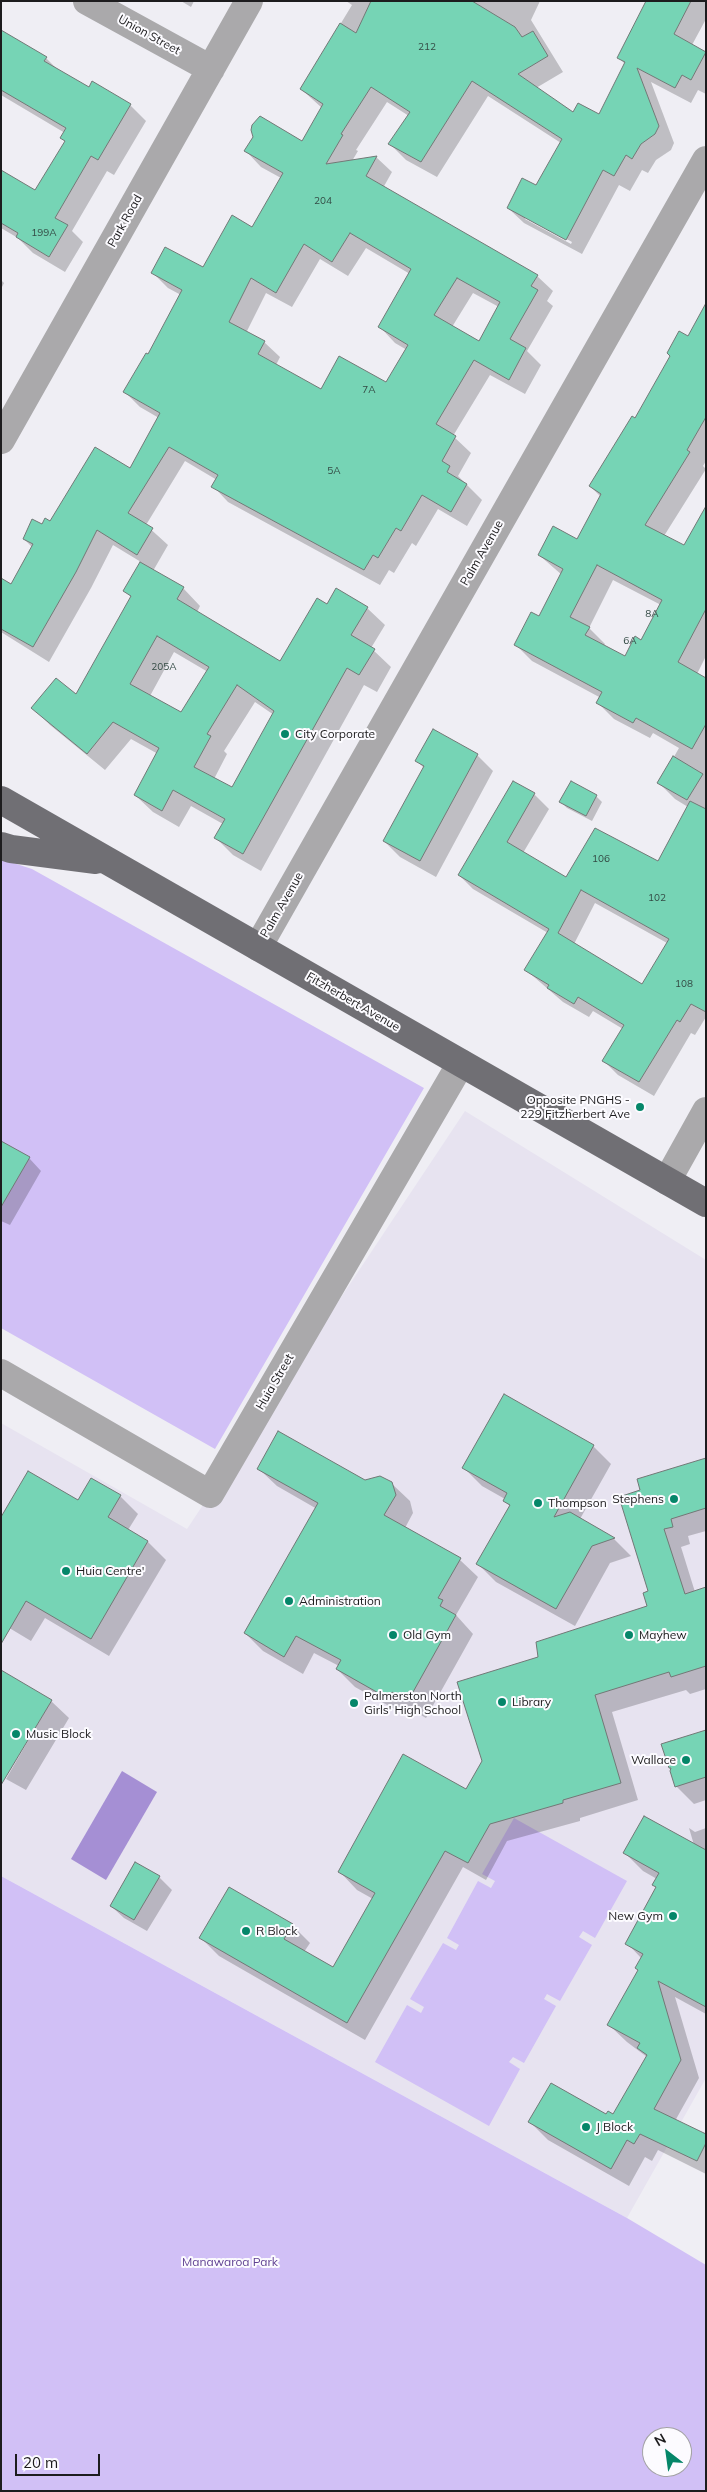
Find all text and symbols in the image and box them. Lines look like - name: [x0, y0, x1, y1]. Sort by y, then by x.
- street label: Union Street: [115, 12, 183, 58]
- house number: 212: [418, 41, 436, 53]
- street label: Park Road: [105, 192, 145, 250]
- house number: 204: [314, 195, 332, 207]
- house number: 199A: [31, 227, 57, 239]
- house number: 7A: [362, 384, 376, 396]
- house number: 5A: [327, 465, 341, 477]
- street label: Palm Avenue: [458, 518, 506, 588]
- house number: 8A: [645, 608, 659, 620]
- house number: 6A: [623, 635, 637, 647]
- house number: 205A: [151, 661, 177, 673]
- place label: City Corporate: [295, 727, 375, 741]
- marker: City Corporate: [279, 728, 291, 740]
- house number: 106: [592, 853, 610, 865]
- street label: Palm Avenue: [258, 870, 306, 940]
- house number: 102: [648, 892, 666, 904]
- street label: Fitzherbert Avenue: [304, 969, 402, 1035]
- house number: 108: [675, 978, 693, 990]
- place label: Opposite PNGHS - 229 Fitzherbert Ave: [520, 1093, 630, 1121]
- marker: Opposite PNGHS - 229 Fitzherbert Ave: [634, 1101, 646, 1113]
- street label: Huia Street: [253, 1351, 297, 1413]
- place label: Stephens: [612, 1492, 664, 1506]
- marker: Stephens: [668, 1493, 680, 1505]
- place label: Thompson: [548, 1496, 607, 1510]
- marker: Thompson: [532, 1497, 544, 1509]
- place label: Huia Centre': [76, 1564, 144, 1578]
- marker: Huia Centre': [60, 1565, 72, 1577]
- place label: Administration: [299, 1594, 381, 1608]
- marker: Administration: [283, 1595, 295, 1607]
- place label: Old Gym: [403, 1628, 451, 1642]
- place label: Mayhew: [639, 1628, 687, 1642]
- marker: Old Gym: [387, 1629, 399, 1641]
- marker: Mayhew: [623, 1629, 635, 1641]
- place label: Palmerston North Girls' High School: [364, 1689, 462, 1717]
- place label: Library: [512, 1695, 551, 1709]
- marker: Library: [496, 1696, 508, 1708]
- marker: Palmerston North Girls' High School: [348, 1697, 360, 1709]
- place label: Music Block: [26, 1727, 91, 1741]
- marker: Music Block: [10, 1728, 22, 1740]
- place label: Wallace: [631, 1753, 676, 1767]
- marker: Wallace: [680, 1754, 692, 1766]
- place label: New Gym: [608, 1909, 663, 1923]
- marker: New Gym: [667, 1910, 679, 1922]
- place label: R Block: [256, 1924, 297, 1938]
- marker: R Block: [240, 1925, 252, 1937]
- place label: J Block: [596, 2120, 633, 2134]
- marker: J Block: [580, 2121, 592, 2133]
- park label: Manawaroa Park: [182, 2255, 278, 2269]
- north arrow: [642, 2427, 692, 2477]
- text: N: [651, 2429, 669, 2450]
- scale bar: [18, 2444, 102, 2476]
- text: 20 m: [23, 2453, 58, 2472]

